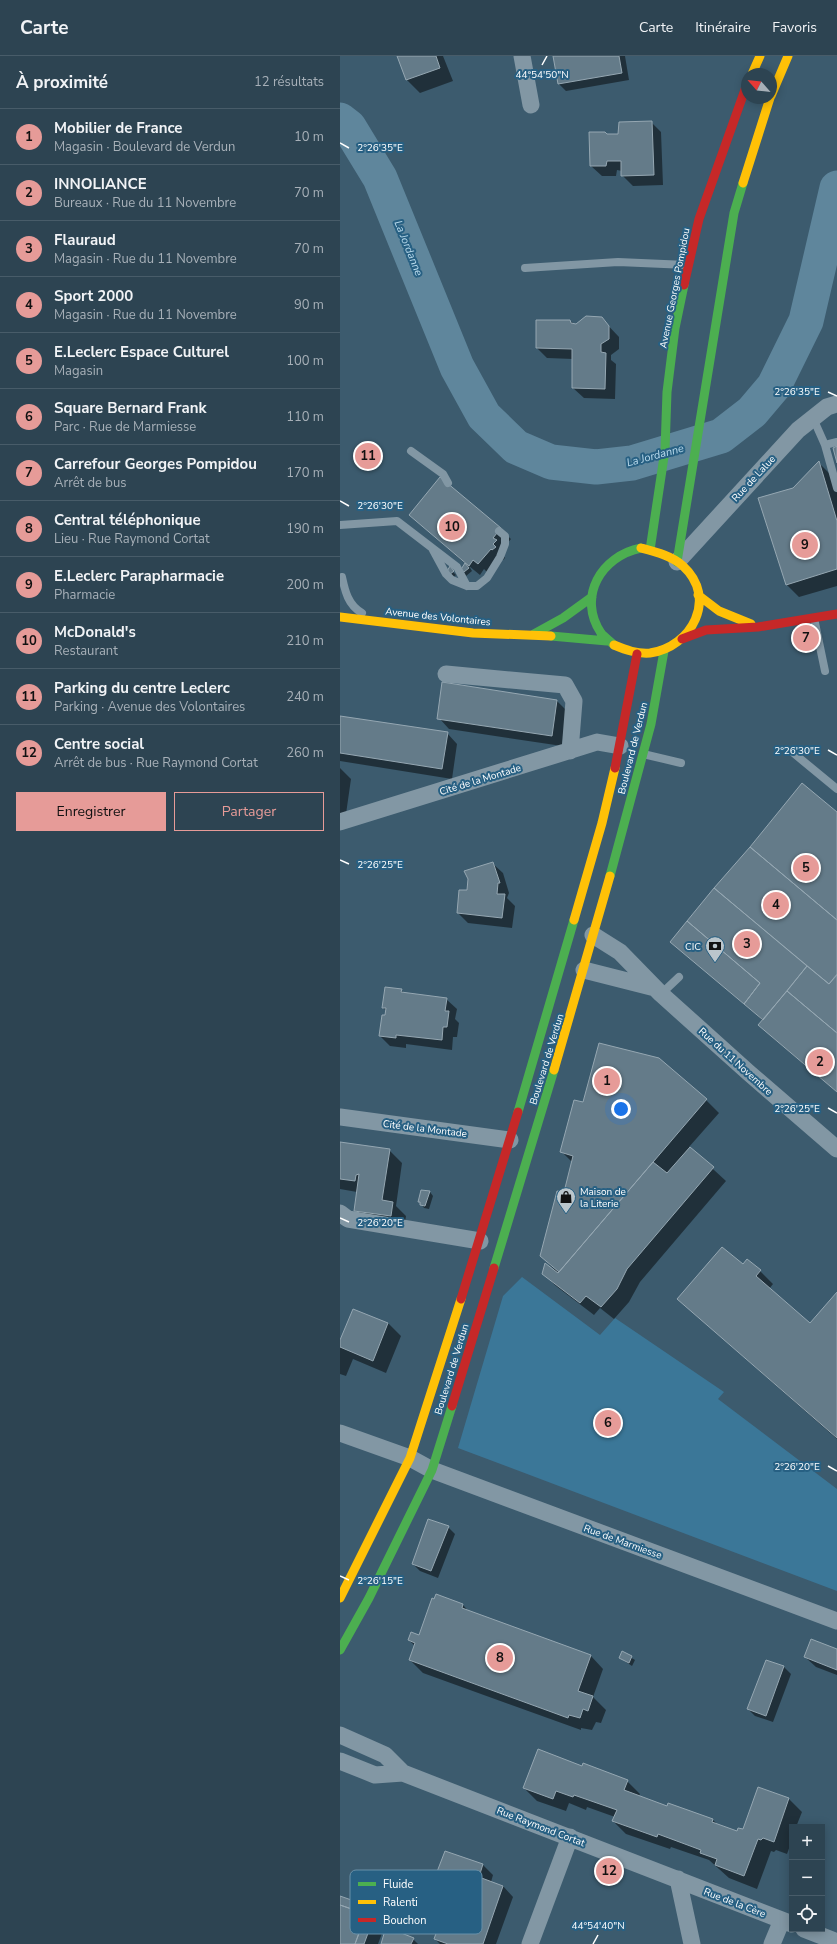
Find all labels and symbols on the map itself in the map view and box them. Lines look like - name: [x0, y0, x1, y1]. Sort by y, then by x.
- text: 44°54'50"N: [515, 68, 569, 82]
- north arrow: [741, 68, 777, 104]
- text: 2°26'35"E: [357, 141, 403, 155]
- water label: La Jordanne: [391, 218, 427, 278]
- street label: Avenue Georges Pompidou: [656, 227, 694, 350]
- text: 2°26'35"E: [774, 385, 820, 399]
- pin: 11: [355, 441, 381, 471]
- water label: La Jordanne: [625, 441, 686, 470]
- street label: Rue de Lalue: [729, 453, 779, 505]
- text: 2°26'30"E: [357, 499, 403, 513]
- pin: 10: [439, 512, 465, 542]
- pin: 9: [792, 530, 818, 560]
- street label: Avenue des Volontaires: [384, 604, 491, 630]
- pin: 7: [793, 623, 819, 653]
- street label: Boulevard de Verdun: [615, 701, 651, 796]
- text: 2°26'30"E: [774, 744, 820, 758]
- street label: Cité de la Montade: [438, 761, 523, 799]
- pin: 5: [793, 853, 819, 883]
- text: 2°26'25"E: [357, 858, 403, 872]
- pin: 4: [763, 890, 789, 920]
- pin: 3: [734, 929, 760, 959]
- bank icon: CIC: [704, 935, 726, 963]
- place label: CIC: [685, 940, 701, 954]
- street label: Boulevard de Verdun: [526, 1012, 567, 1106]
- street label: Rue du 11 Novembre: [695, 1025, 775, 1099]
- pin: 2: [807, 1047, 833, 1077]
- pin: 1: [594, 1066, 620, 1096]
- your location: [611, 1099, 631, 1119]
- text: 2°26'25"E: [774, 1102, 820, 1116]
- street label: Cité de la Montade: [382, 1117, 468, 1141]
- place label: Maison de la Literie: [580, 1185, 626, 1211]
- shop icon: Maison de la Literie: [555, 1186, 577, 1214]
- text: 2°26'20"E: [357, 1216, 403, 1230]
- street label: Boulevard de Verdun: [431, 1322, 472, 1416]
- pin: 6: [595, 1408, 621, 1438]
- text: 2°26'20"E: [774, 1460, 820, 1474]
- street label: Rue de Marmiesse: [582, 1521, 664, 1563]
- text: 2°26'15"E: [357, 1574, 403, 1588]
- pin: 8: [487, 1643, 513, 1673]
- street label: Rue Raymond Cortat: [494, 1804, 587, 1850]
- pin: 12: [596, 1856, 622, 1886]
- legend: [350, 1870, 482, 1934]
- text: Fluide: [383, 1877, 413, 1892]
- street label: Rue de la Cère: [702, 1885, 768, 1921]
- text: Ralenti: [383, 1895, 418, 1910]
- text: Bouchon: [383, 1913, 426, 1928]
- text: 44°54'40"N: [571, 1919, 625, 1933]

